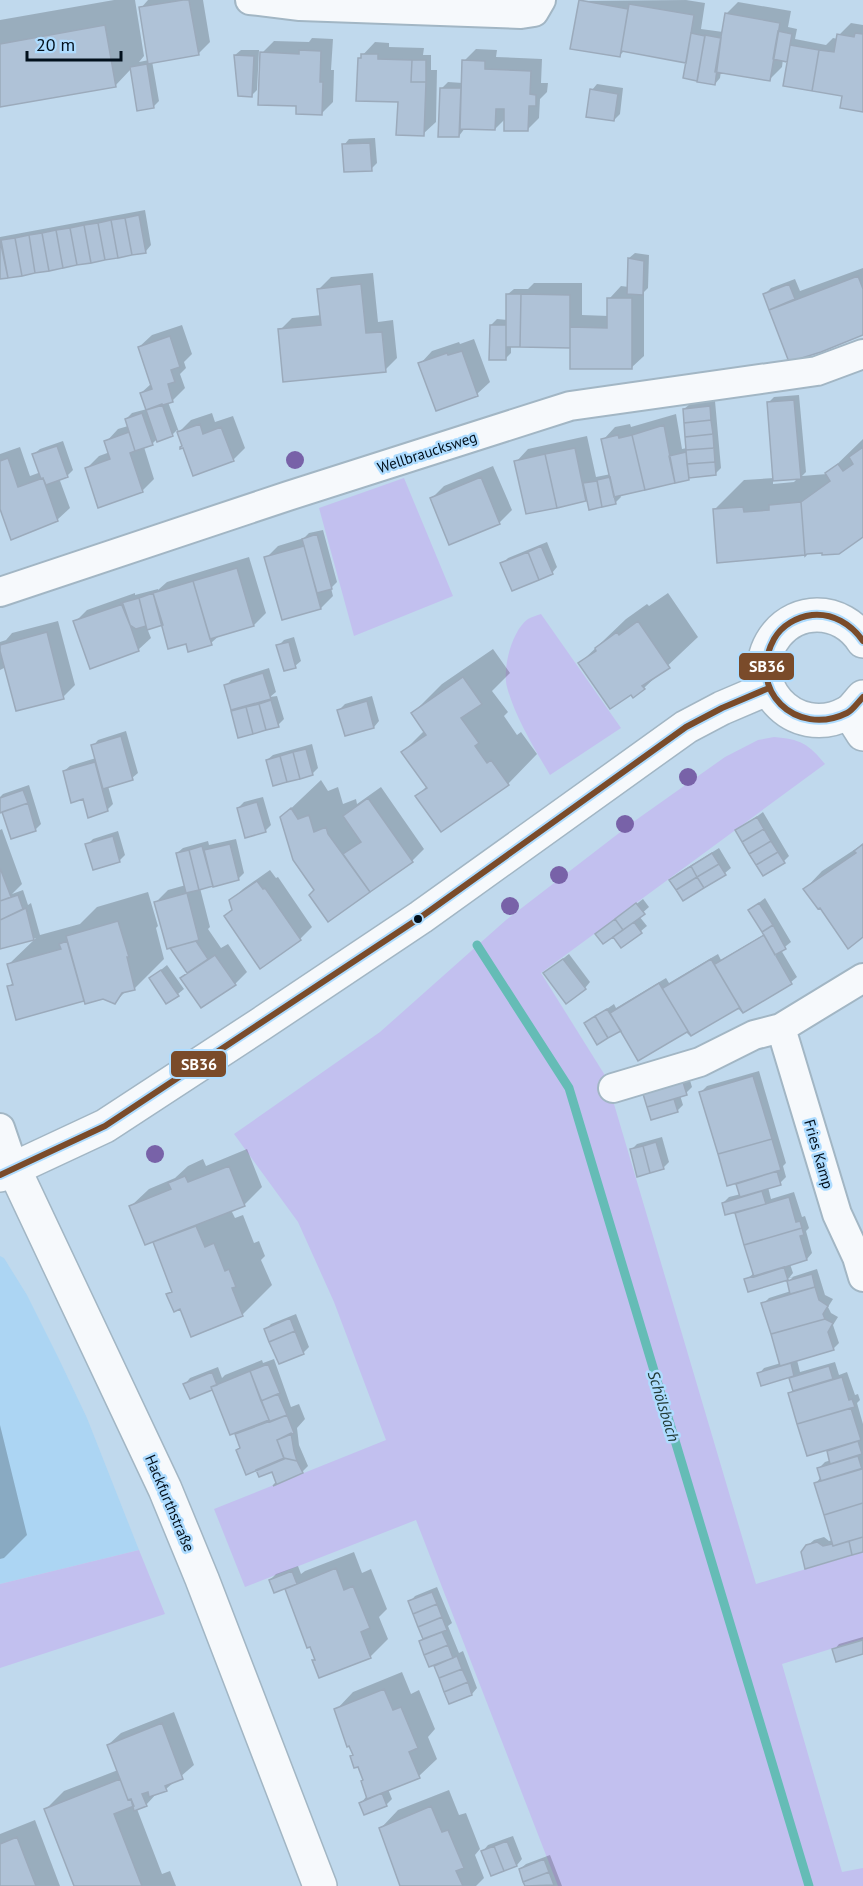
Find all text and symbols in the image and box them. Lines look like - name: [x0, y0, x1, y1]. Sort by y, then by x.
- scale bar: [27, 24, 122, 62]
- text: 20 m: [36, 33, 75, 56]
- street label: Wellbraucksweg: [375, 427, 479, 477]
- line badge: SB36: [738, 652, 795, 681]
- text: SB36: [749, 656, 785, 676]
- unlabelled marker: [412, 913, 424, 925]
- line badge: SB36: [170, 1050, 227, 1078]
- text: SB36: [181, 1054, 217, 1074]
- street label: Fries Kamp: [800, 1117, 838, 1191]
- water label: Schölsbach: [644, 1368, 684, 1444]
- street label: Hackfurthstraße: [141, 1452, 199, 1554]

